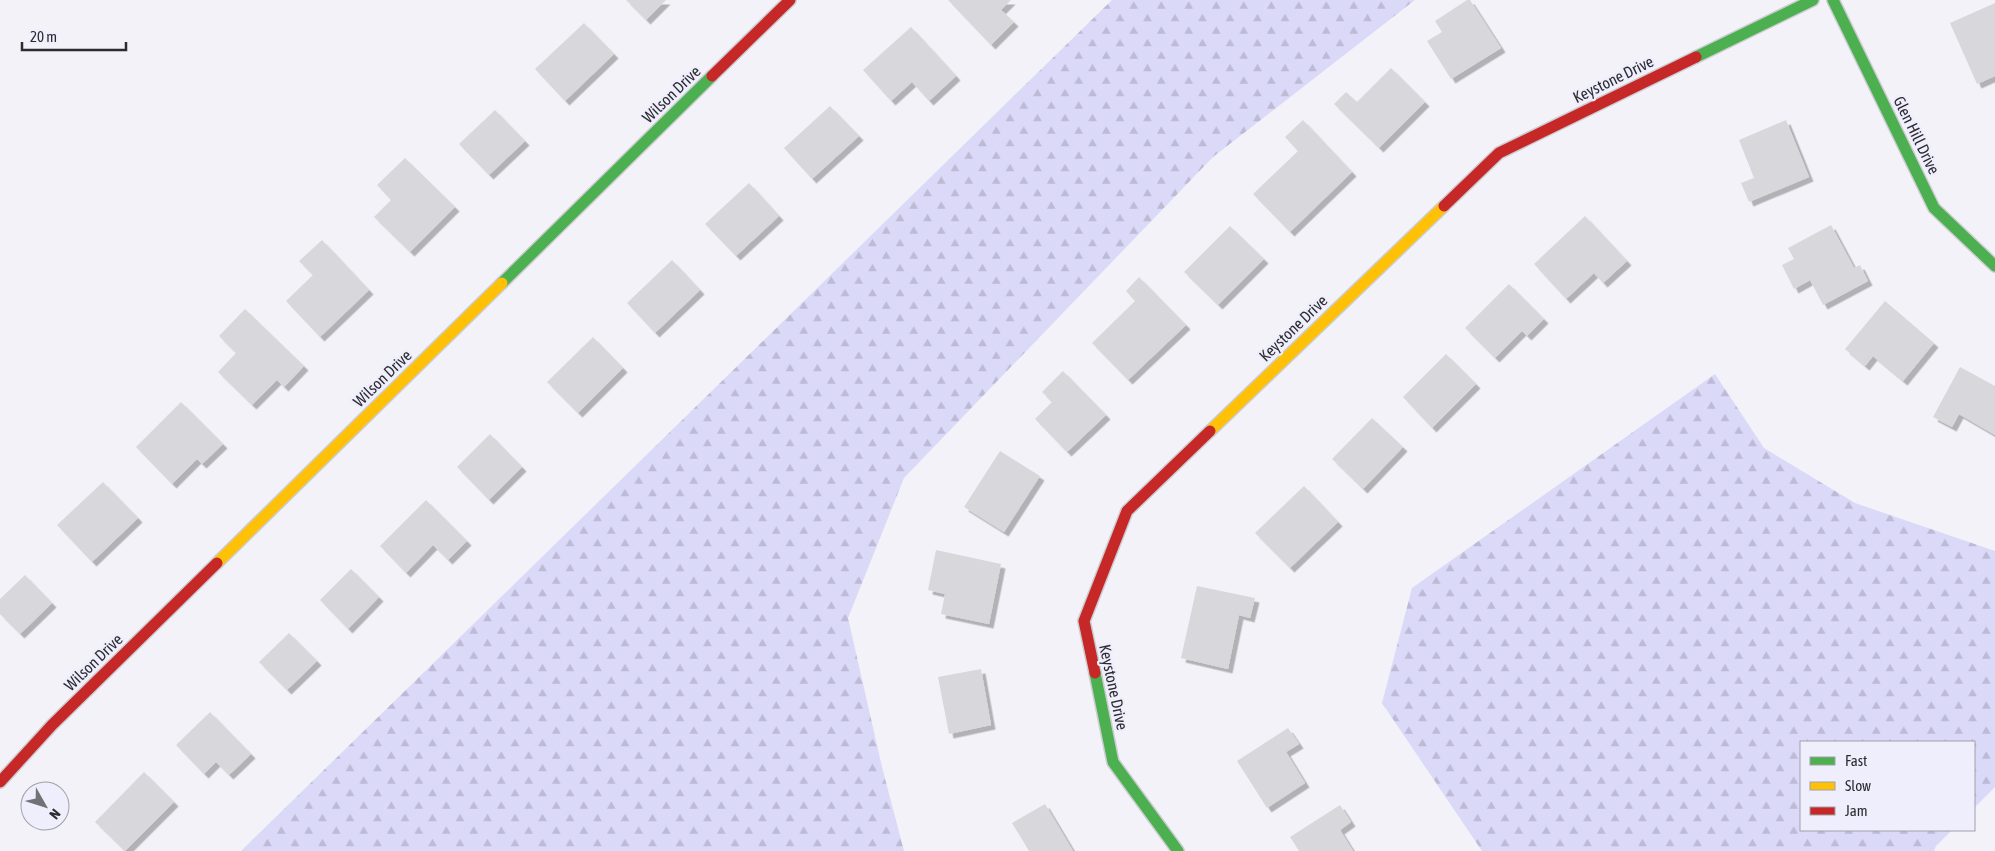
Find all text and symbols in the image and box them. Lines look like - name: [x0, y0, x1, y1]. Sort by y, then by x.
- scale bar: [22, 20, 126, 52]
- text: 20 m: [30, 28, 57, 45]
- street label: Keystone Drive: [1570, 52, 1657, 107]
- street label: Wilson Drive: [638, 62, 704, 126]
- street label: Glen Hill Drive: [1890, 93, 1944, 177]
- street label: Keystone Drive: [1255, 291, 1331, 365]
- street label: Wilson Drive: [349, 346, 415, 410]
- street label: Wilson Drive: [60, 630, 126, 694]
- street label: Keystone Drive: [1095, 643, 1132, 732]
- legend: [1800, 741, 1975, 831]
- text: Fast: [1845, 752, 1867, 769]
- text: Slow: [1845, 777, 1871, 794]
- north arrow: [20, 781, 70, 831]
- text: Jam: [1845, 802, 1868, 819]
- text: N: [46, 806, 64, 822]

